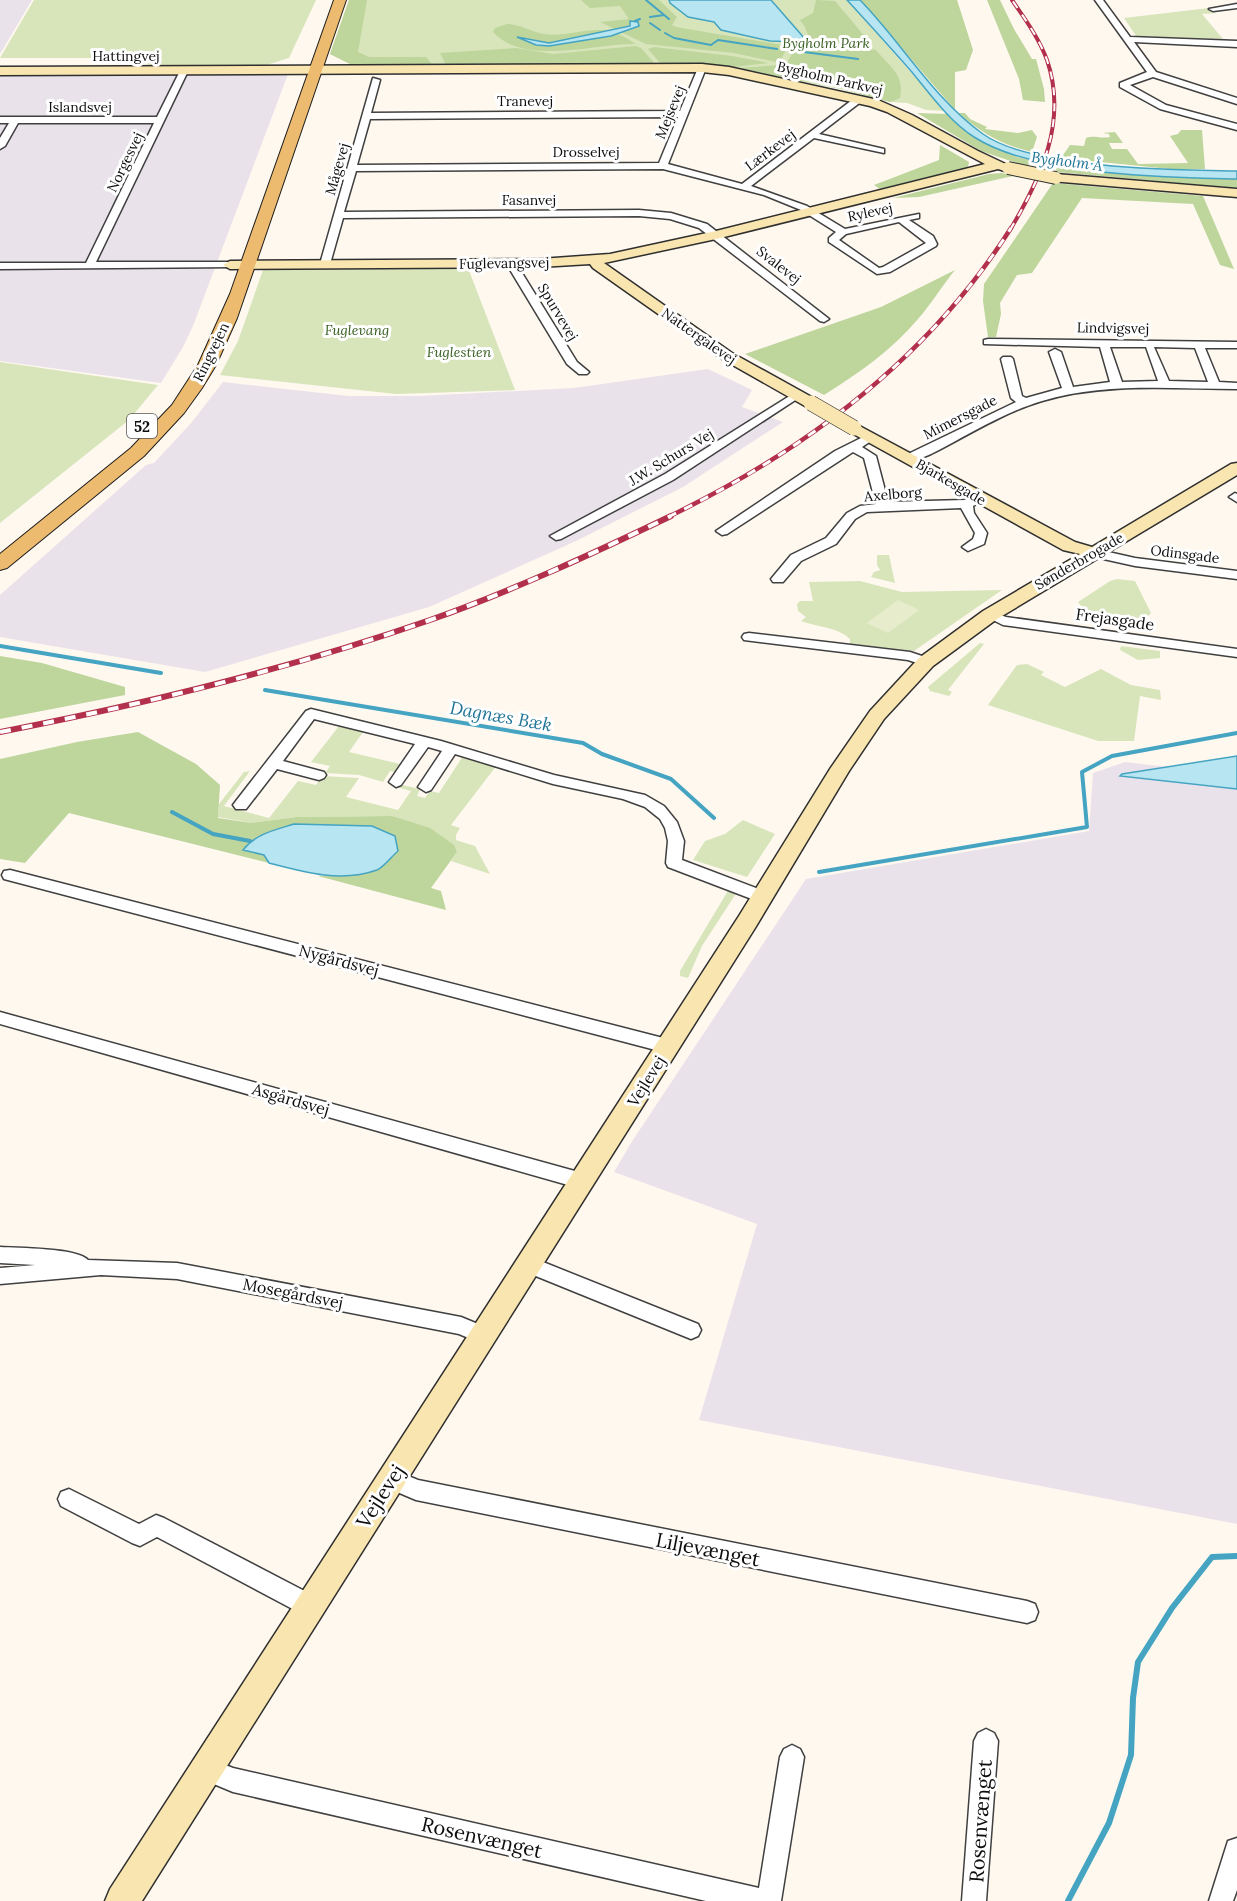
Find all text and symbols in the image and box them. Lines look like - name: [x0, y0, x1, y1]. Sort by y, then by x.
- park label: Bygholm Park: [782, 34, 870, 52]
- street label: Hattingvej: [92, 47, 160, 65]
- street label: Bygholm Parkvej: [775, 57, 885, 99]
- street label: Mejsevej: [651, 83, 689, 141]
- street label: Tranevej: [497, 92, 553, 110]
- street label: Islandsvej: [48, 98, 112, 116]
- street label: Lærkevej: [741, 125, 799, 175]
- street label: Norgesvej: [103, 129, 147, 195]
- street label: Mågevej: [321, 141, 353, 197]
- street label: Drosselvej: [552, 143, 620, 161]
- water label: Bygholm Å: [1030, 147, 1104, 175]
- street label: Fasanvej: [502, 191, 556, 209]
- street label: Rylevej: [846, 198, 894, 226]
- street label: Svalevej: [753, 242, 805, 288]
- street label: Fuglevangsvej: [459, 253, 549, 273]
- street label: Spurvevej: [534, 280, 582, 344]
- street label: Nattergalevej: [658, 304, 740, 368]
- street label: Lindvigsvej: [1077, 318, 1149, 338]
- street label: Ringvejen: [189, 319, 233, 384]
- park label: Fuglevang: [325, 321, 389, 339]
- park label: Fuglestien: [427, 343, 492, 361]
- street label: Mimersgade: [920, 391, 1000, 443]
- road number: 52: [127, 414, 157, 438]
- street label: J.W. Schurs Vej: [624, 425, 717, 490]
- street label: Bjarkesgade: [913, 455, 990, 509]
- street label: Axelborg: [862, 482, 923, 506]
- street label: Sønderbrogade: [1031, 528, 1127, 594]
- street label: Odinsgade: [1150, 541, 1221, 567]
- street label: Frejasgade: [1074, 604, 1156, 634]
- water label: Dagnæs Bæk: [448, 696, 554, 736]
- street label: Nygårdsvej: [297, 940, 381, 980]
- street label: Vejlevej: [622, 1052, 669, 1111]
- street label: Asgårdsvej: [249, 1078, 332, 1120]
- street label: Mosegårdsvej: [241, 1273, 345, 1313]
- street label: Vejlevej: [350, 1460, 410, 1533]
- street label: Liljevænget: [654, 1527, 762, 1571]
- street label: Rosenvænget: [963, 1759, 997, 1883]
- street label: Rosenvænget: [419, 1811, 545, 1863]

